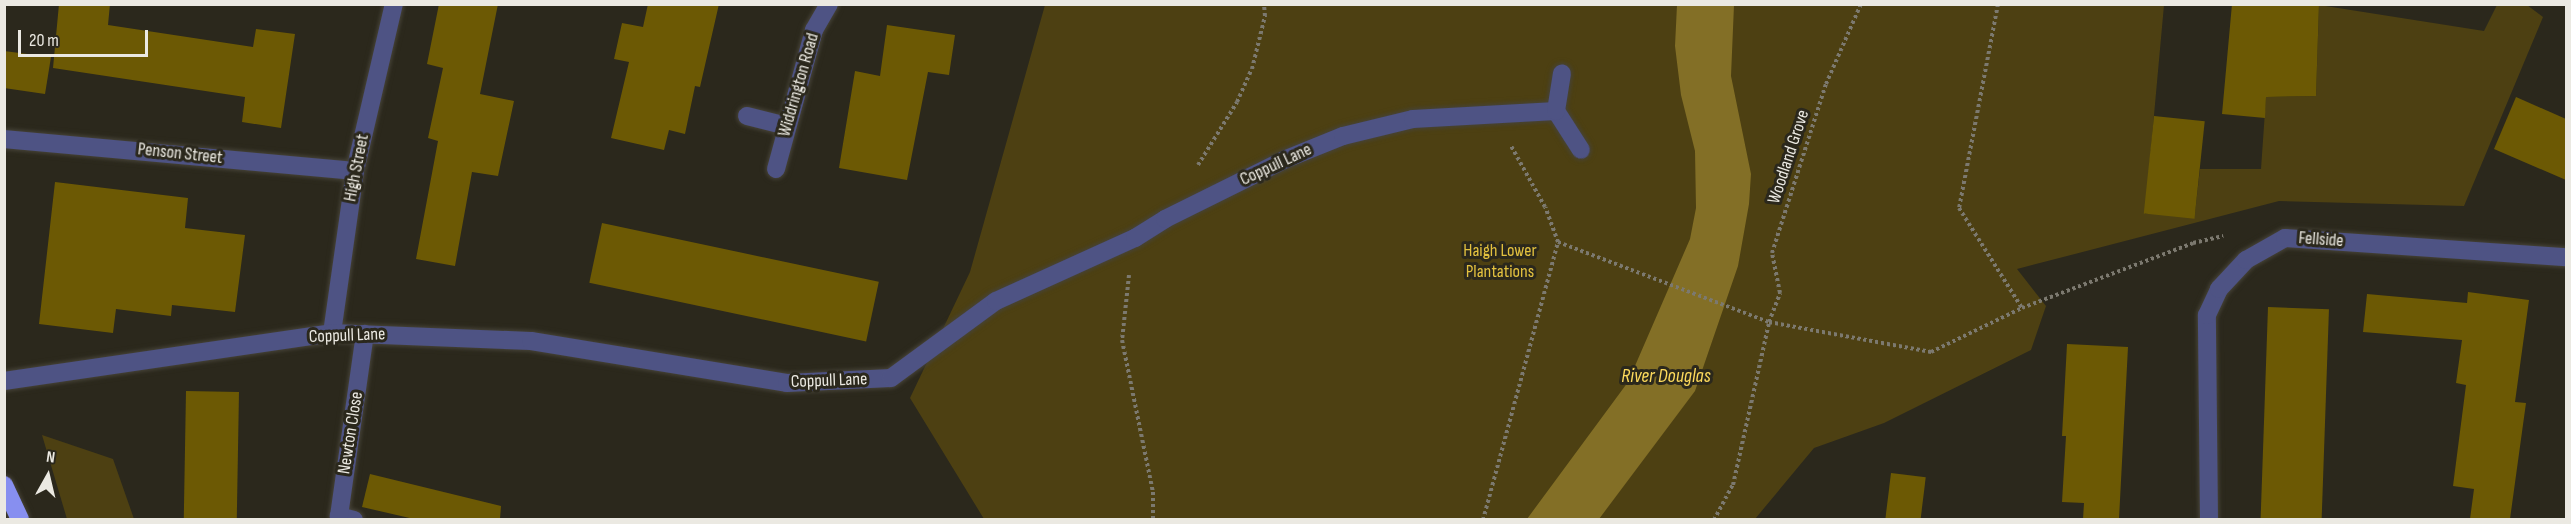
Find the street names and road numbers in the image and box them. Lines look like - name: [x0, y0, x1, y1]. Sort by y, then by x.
- street label: Widdrington Road: [774, 31, 824, 139]
- street label: Woodland Grove: [1764, 107, 1814, 207]
- street label: High Street: [340, 132, 374, 204]
- street label: Penson Street: [137, 139, 223, 169]
- street label: Coppull Lane: [1237, 139, 1315, 191]
- street label: Fellside: [2298, 228, 2344, 252]
- street label: Coppull Lane: [308, 324, 386, 348]
- street label: Coppull Lane: [790, 369, 868, 393]
- street label: Newton Close: [334, 390, 368, 476]

